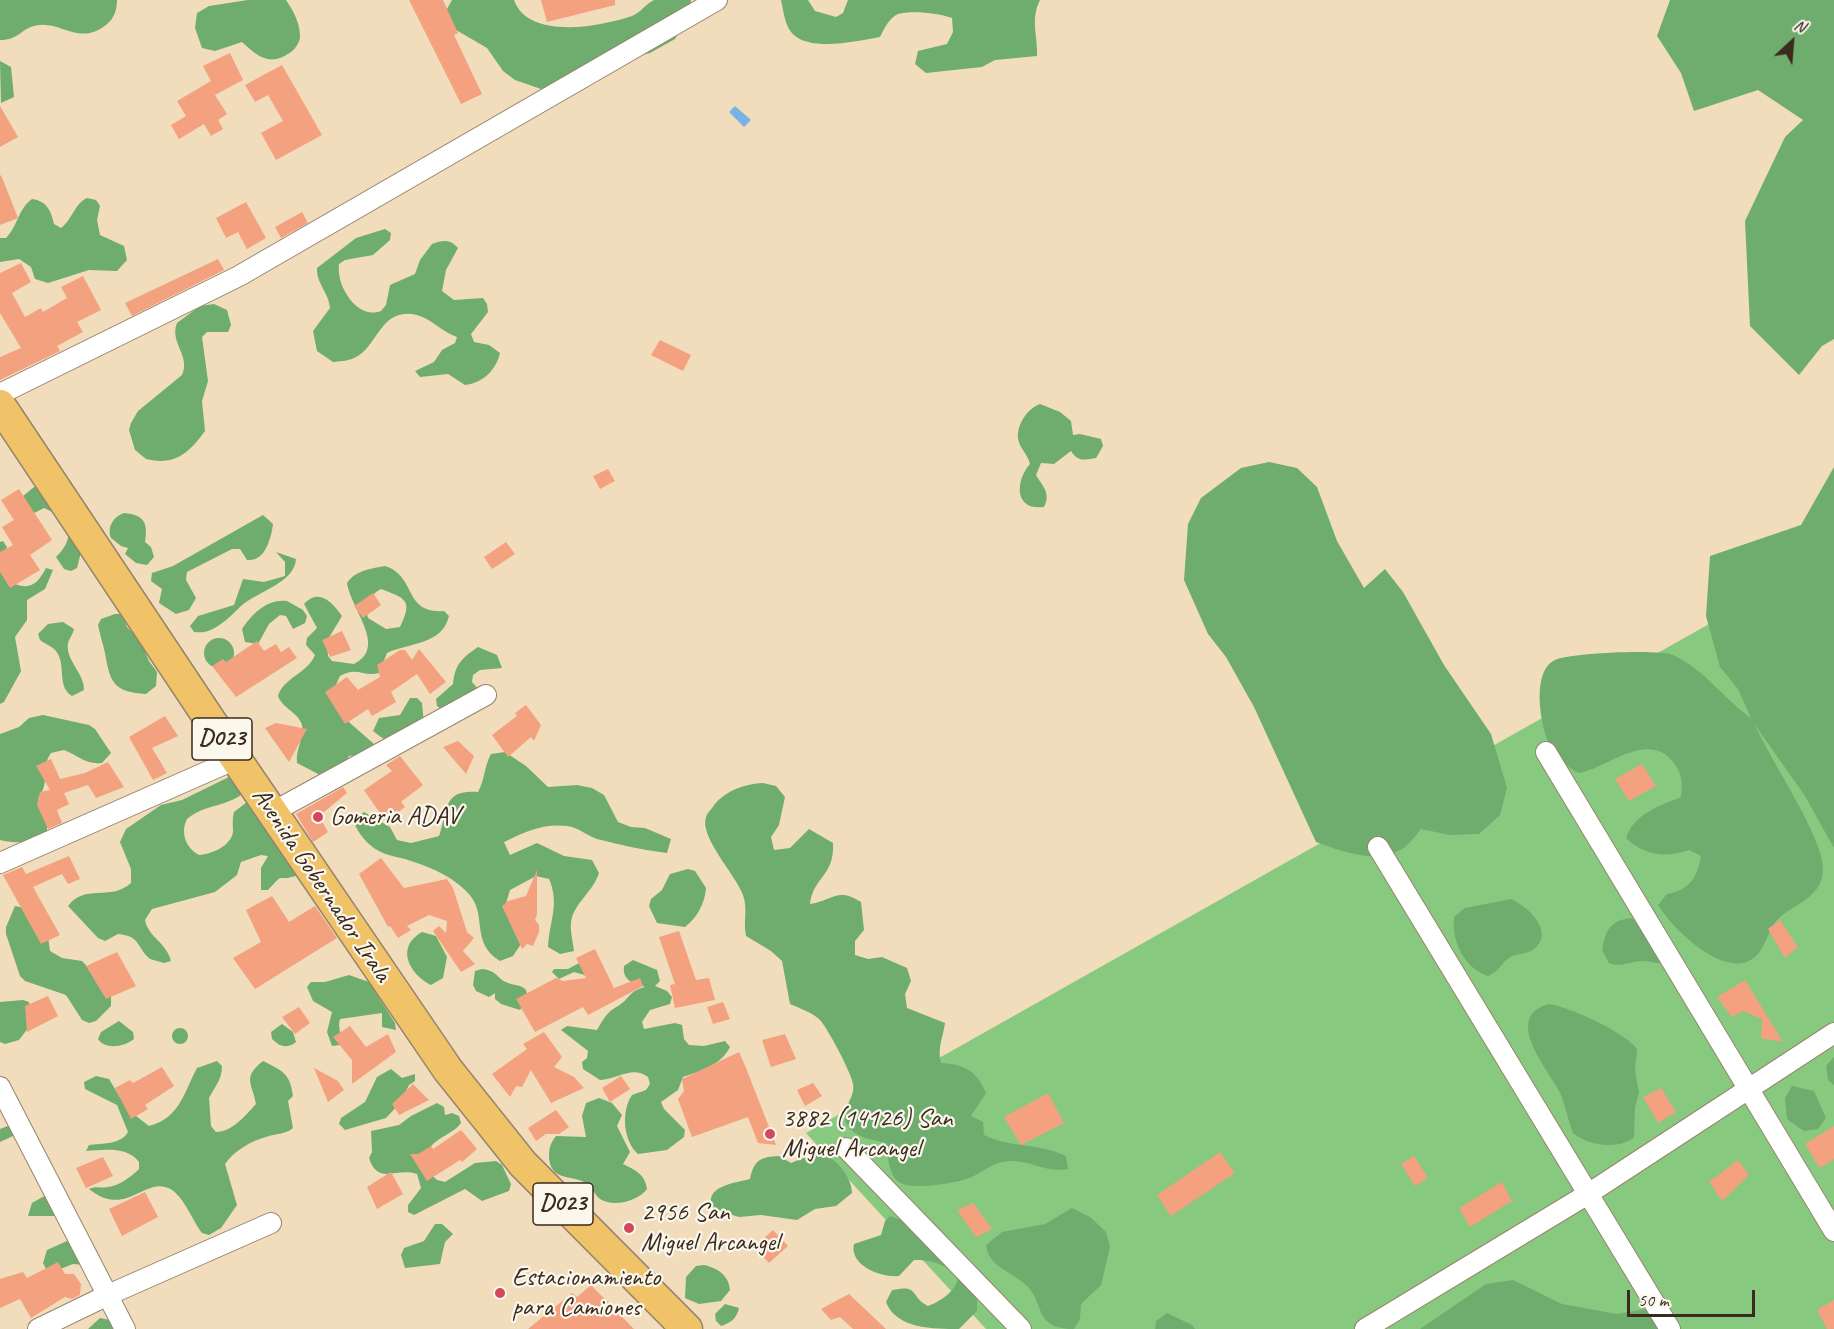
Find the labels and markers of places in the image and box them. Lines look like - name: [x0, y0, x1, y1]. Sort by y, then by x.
- place label: Gomeria ADAV: [330, 801, 460, 833]
- marker: Gomeria ADAV: [311, 810, 325, 824]
- place label: 3882 (14126) San Miguel Arcangel: [782, 1103, 952, 1164]
- marker: 3882 (14126) San Miguel Arcangel: [763, 1127, 777, 1141]
- place label: 2956 San Miguel Arcangel: [641, 1197, 779, 1258]
- marker: 2956 San Miguel Arcangel: [622, 1221, 636, 1235]
- place label: Estacionamiento para Camiones: [512, 1262, 660, 1324]
- marker: Estacionamiento para Camiones: [493, 1286, 507, 1300]

